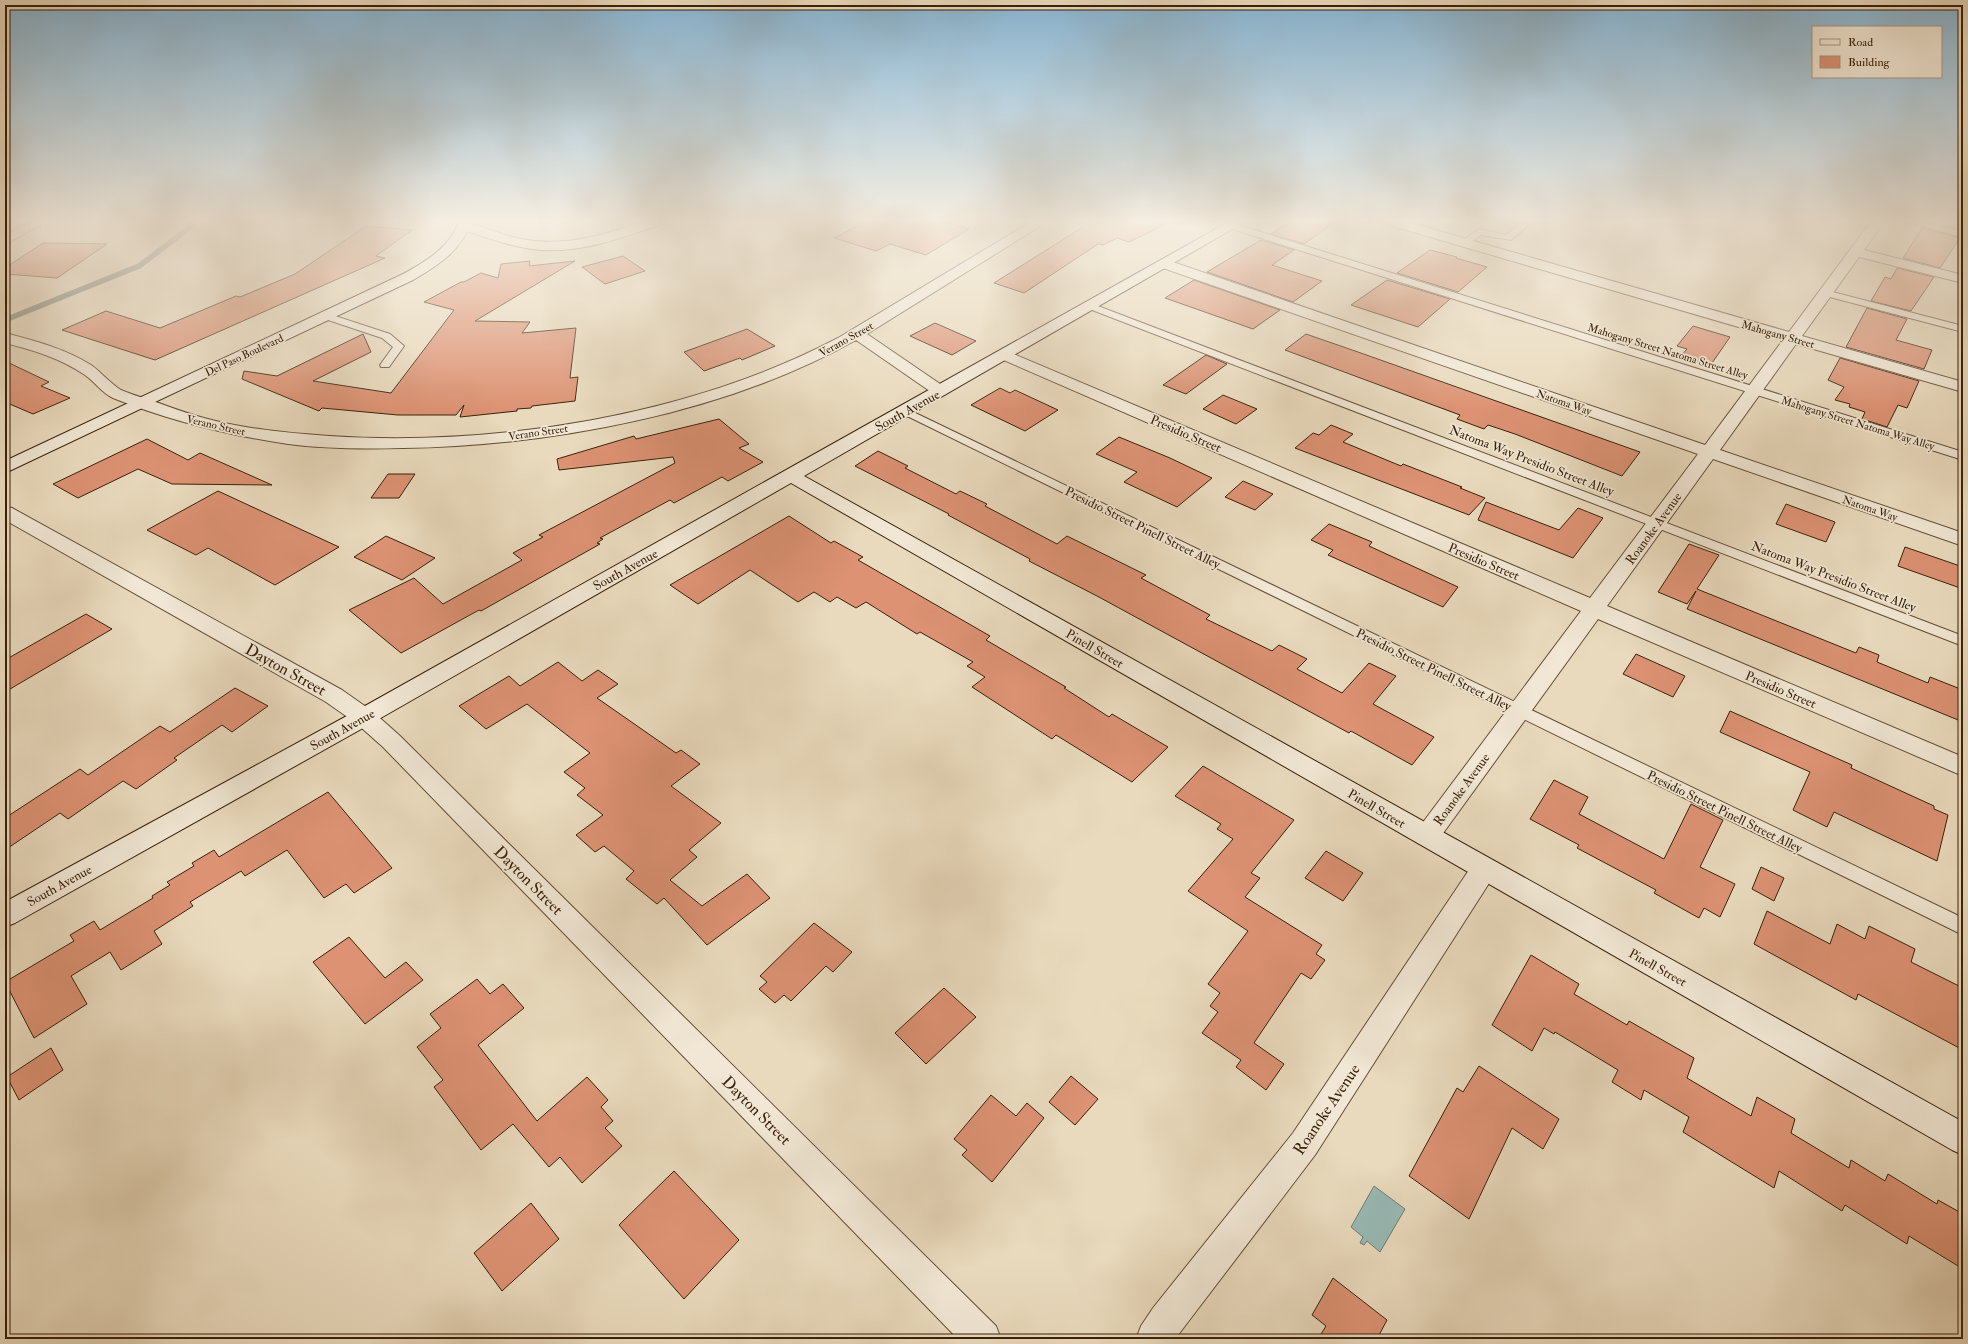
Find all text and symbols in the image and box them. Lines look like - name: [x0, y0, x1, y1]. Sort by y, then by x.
- legend: [1812, 26, 1942, 78]
- text: Road: [1848, 35, 1873, 50]
- text: Building: [1848, 55, 1891, 70]
- street label: Mahogany Street: [1740, 318, 1816, 352]
- street label: Verano Street: [817, 319, 876, 360]
- street label: Mahogany Street Natoma Street Alley: [1586, 321, 1750, 383]
- street label: Del Paso Boulevard: [203, 331, 286, 379]
- street label: South Avenue: [872, 386, 943, 435]
- street label: Natoma Way: [1534, 387, 1593, 419]
- street label: Mahogany Street Natoma Way Alley: [1779, 394, 1936, 454]
- street label: Verano Street: [185, 412, 247, 439]
- street label: Presidio Street: [1148, 412, 1224, 456]
- street label: Verano Street: [508, 422, 569, 443]
- street label: Natoma Way Presidio Street Alley: [1447, 422, 1617, 501]
- street label: Presidio Street Pinell Street Alley: [1062, 483, 1223, 574]
- street label: Roanoke Avenue: [1622, 489, 1686, 568]
- street label: Natoma Way: [1840, 493, 1899, 525]
- street label: Natoma Way Presidio Street Alley: [1749, 538, 1919, 617]
- street label: Presidio Street: [1446, 540, 1522, 584]
- street label: South Avenue: [590, 545, 661, 594]
- street label: Presidio Street Pinell Street Alley: [1353, 625, 1514, 716]
- street label: Pinell Street: [1063, 626, 1126, 672]
- street label: Dayton Street: [242, 639, 330, 700]
- street label: Presidio Street: [1743, 668, 1819, 712]
- street label: South Avenue: [307, 705, 378, 754]
- street label: Roanoke Avenue: [1430, 750, 1494, 829]
- street label: Presidio Street Pinell Street Alley: [1644, 767, 1805, 858]
- street label: Pinell Street: [1345, 786, 1408, 832]
- street label: Dayton Street: [490, 842, 567, 919]
- street label: South Avenue: [24, 861, 95, 910]
- street label: Pinell Street: [1626, 945, 1689, 990]
- street label: Roanoke Avenue: [1289, 1060, 1365, 1159]
- street label: Dayton Street: [718, 1072, 795, 1149]

